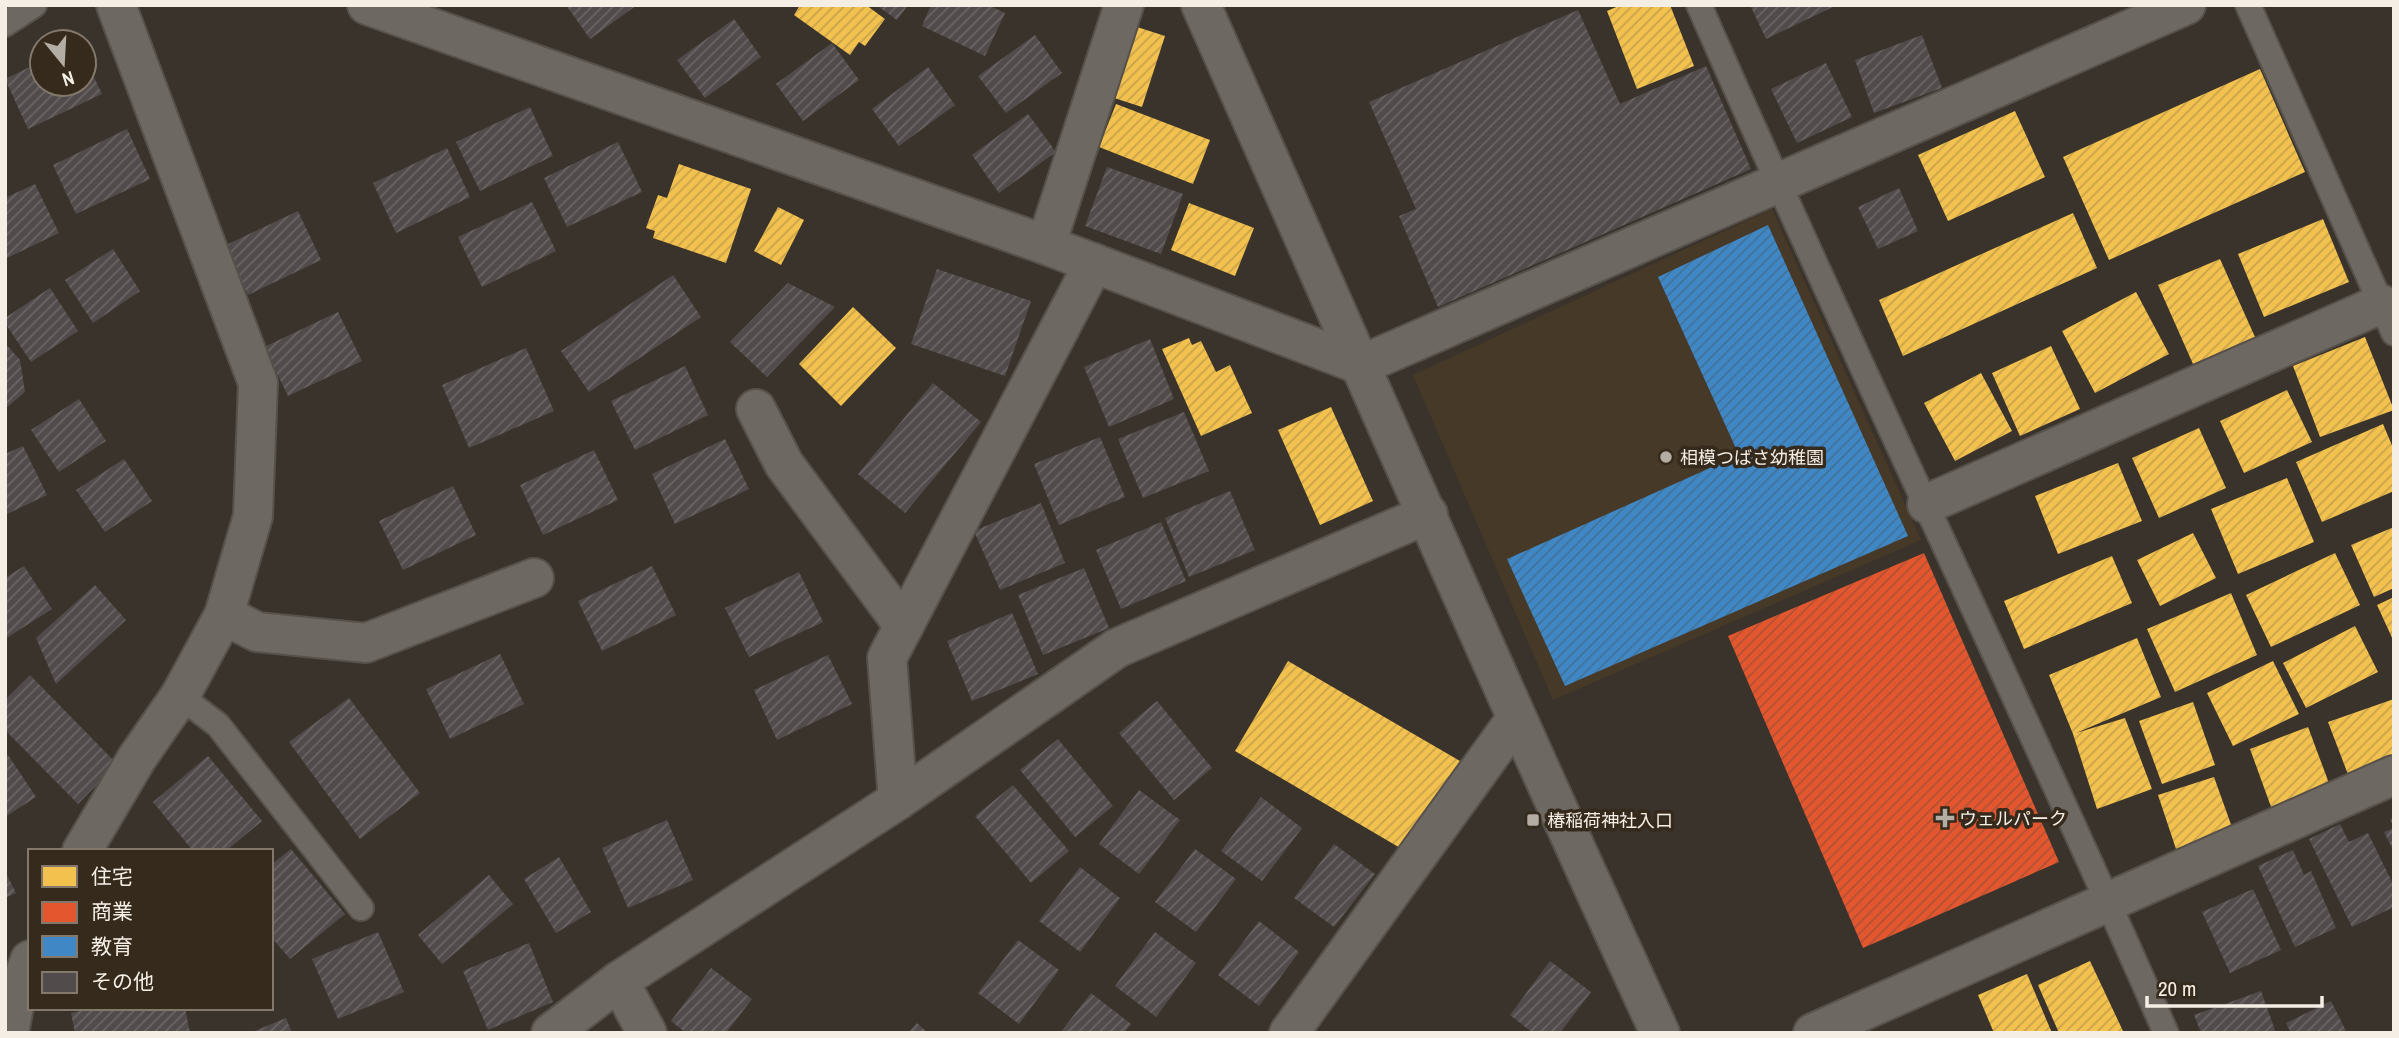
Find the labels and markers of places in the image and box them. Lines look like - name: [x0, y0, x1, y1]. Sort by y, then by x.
- place label: 相模つばさ幼稚園: [1680, 445, 1824, 470]
- marker: 相模つばさ幼稚園: [1658, 449, 1674, 465]
- place label: ウェルパーク: [1959, 806, 2067, 831]
- place label: 椿稲荷神社入口: [1547, 808, 1673, 833]
- marker: ウェルパーク: [1937, 810, 1953, 826]
- marker: 椿稲荷神社入口: [1525, 812, 1541, 828]

